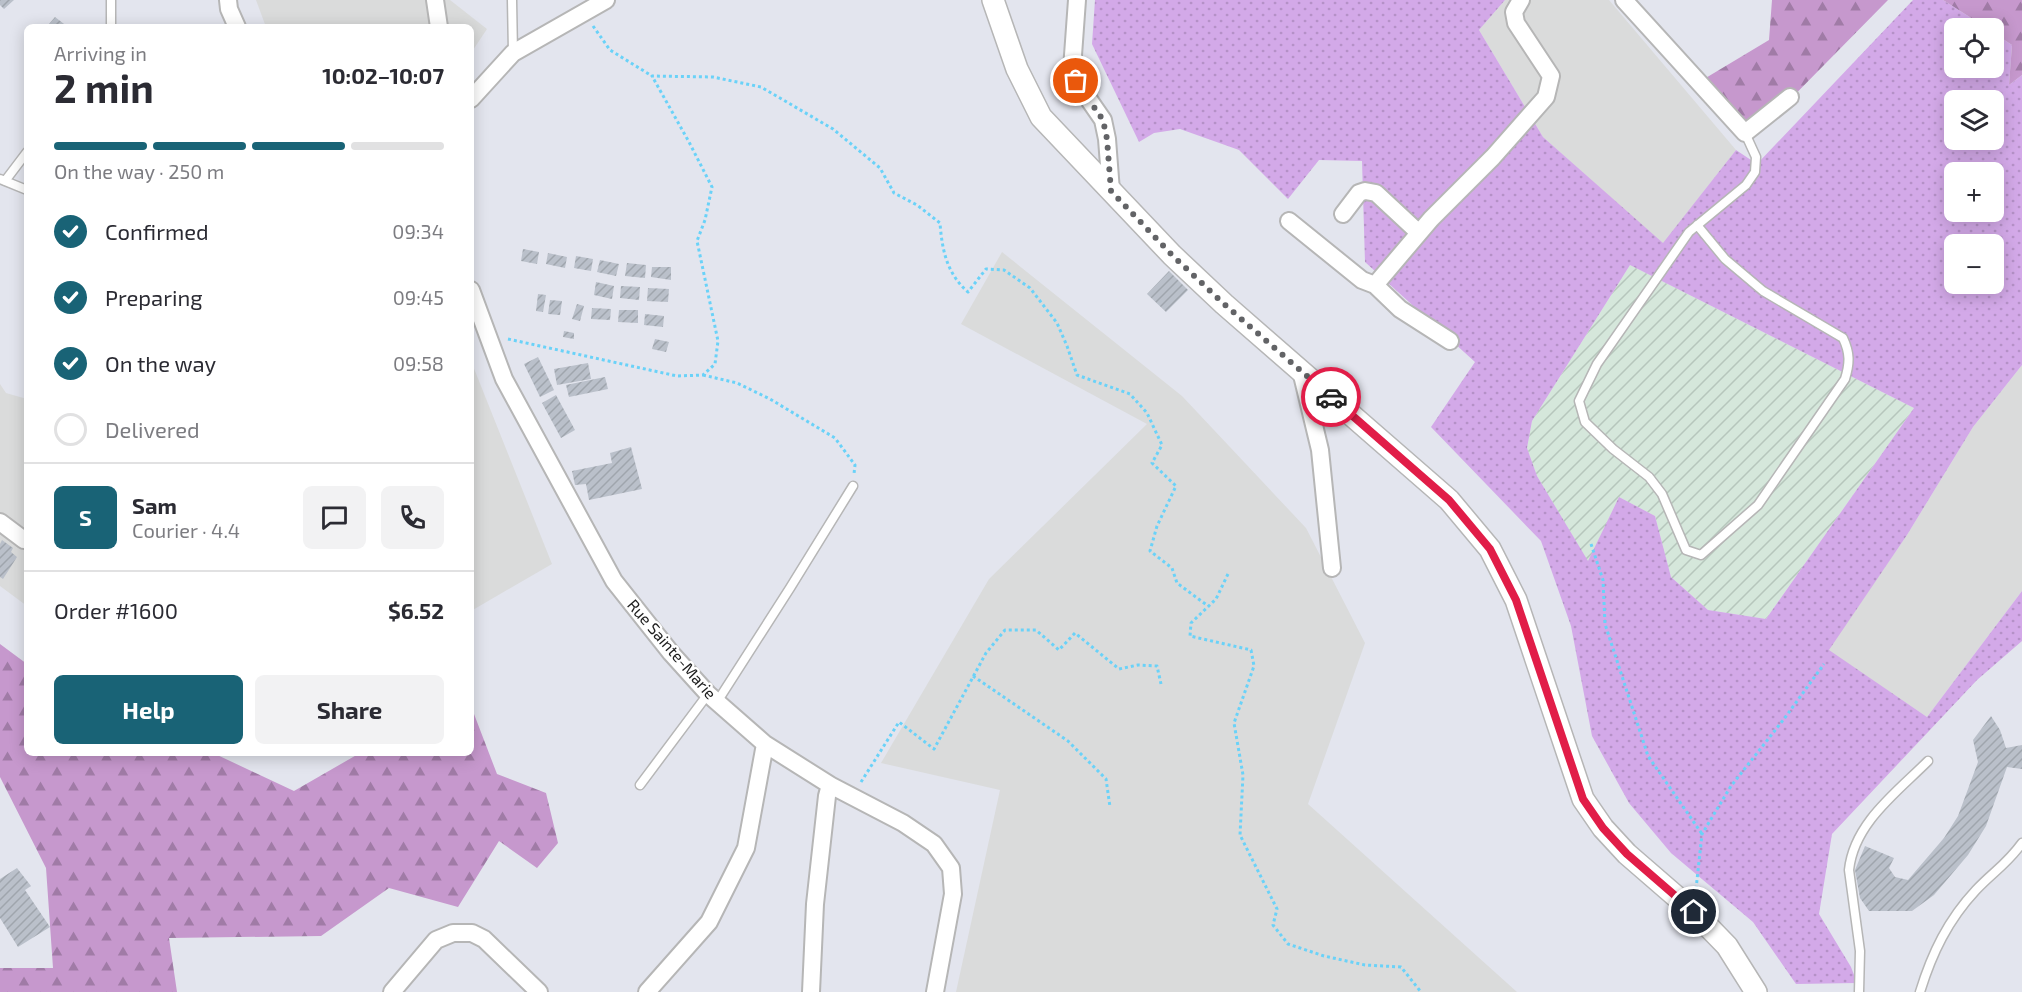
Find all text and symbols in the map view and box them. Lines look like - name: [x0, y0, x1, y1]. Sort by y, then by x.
- map controls: [1944, 18, 2004, 294]
- button: locate: [1944, 18, 2004, 78]
- text: Arriving in: [54, 41, 147, 65]
- pin: [1050, 55, 1101, 106]
- text: 10:02–10:07: [322, 62, 444, 88]
- text: 2 min: [54, 64, 154, 111]
- icon: bag: [1059, 64, 1092, 97]
- button: layers: [1944, 90, 2004, 150]
- text: On the way · 250 m: [54, 159, 224, 183]
- button: +: [1944, 162, 2004, 222]
- icon: check: [54, 215, 87, 248]
- text: Confirmed: [105, 218, 209, 244]
- text: 09:34: [392, 219, 444, 243]
- button: −: [1944, 234, 2004, 294]
- icon: check: [54, 281, 87, 314]
- text: Preparing: [105, 284, 203, 310]
- text: 09:45: [393, 285, 444, 309]
- icon: check: [54, 347, 87, 380]
- text: On the way: [105, 350, 216, 376]
- text: 09:58: [393, 351, 444, 375]
- courier: [1301, 367, 1361, 427]
- icon: car: [1315, 381, 1348, 414]
- text: Delivered: [105, 416, 200, 442]
- button: chat: [303, 486, 366, 549]
- button: phone: [381, 486, 444, 549]
- text: Sam: [132, 492, 177, 518]
- text: S: [79, 504, 92, 530]
- text: Courier · 4.4: [132, 518, 240, 542]
- street label: Rue Sainte-Marie: [624, 595, 721, 702]
- text: Order #1600: [54, 597, 178, 623]
- text: $6.52: [388, 597, 444, 623]
- button: Help: [54, 675, 243, 744]
- button: Share: [255, 675, 444, 744]
- pin: [1668, 886, 1719, 937]
- icon: home: [1677, 895, 1710, 928]

